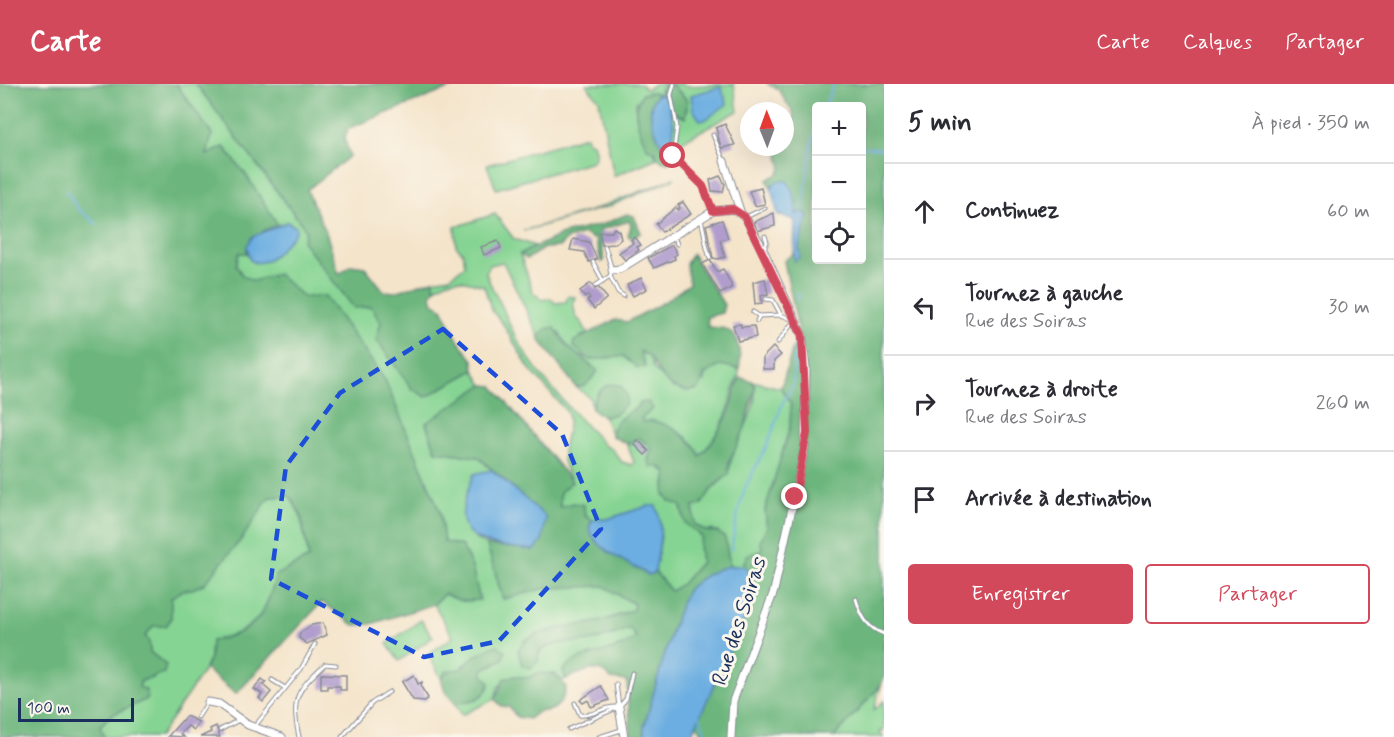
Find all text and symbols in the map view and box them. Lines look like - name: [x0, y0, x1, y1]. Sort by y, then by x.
- text: Carte: [30, 24, 102, 61]
- text: Carte: [1096, 28, 1150, 56]
- text: Calques: [1183, 28, 1252, 56]
- text: Partager: [1285, 28, 1364, 56]
- north arrow: [740, 102, 794, 156]
- map controls: [812, 102, 866, 264]
- button: +: [812, 102, 866, 156]
- text: 5 min: [908, 106, 972, 140]
- text: À pied · 350 m: [1251, 110, 1370, 137]
- route start: [659, 142, 685, 168]
- button: −: [812, 156, 866, 210]
- icon: ahead: [908, 195, 941, 228]
- text: Continuez: [965, 197, 1059, 225]
- text: 60 m: [1327, 198, 1370, 225]
- button: locate: [812, 210, 866, 264]
- text: Tournez à gauche: [965, 280, 1123, 308]
- icon: left: [908, 291, 941, 324]
- text: 30 m: [1328, 294, 1370, 321]
- text: Rue des Soiras: [965, 308, 1087, 335]
- text: Tournez à droite: [965, 376, 1118, 404]
- icon: right: [908, 387, 941, 420]
- text: 260 m: [1316, 390, 1370, 417]
- text: Rue des Soiras: [965, 404, 1087, 431]
- route end: [781, 483, 807, 509]
- icon: arrive: [908, 483, 941, 516]
- text: Arrivée à destination: [965, 485, 1152, 513]
- street label: Rue des Soiras: [706, 553, 774, 689]
- button: Enregistrer: [908, 564, 1133, 624]
- button: Partager: [1145, 564, 1370, 624]
- scale bar: [18, 695, 134, 722]
- text: 100 m: [27, 698, 70, 719]

